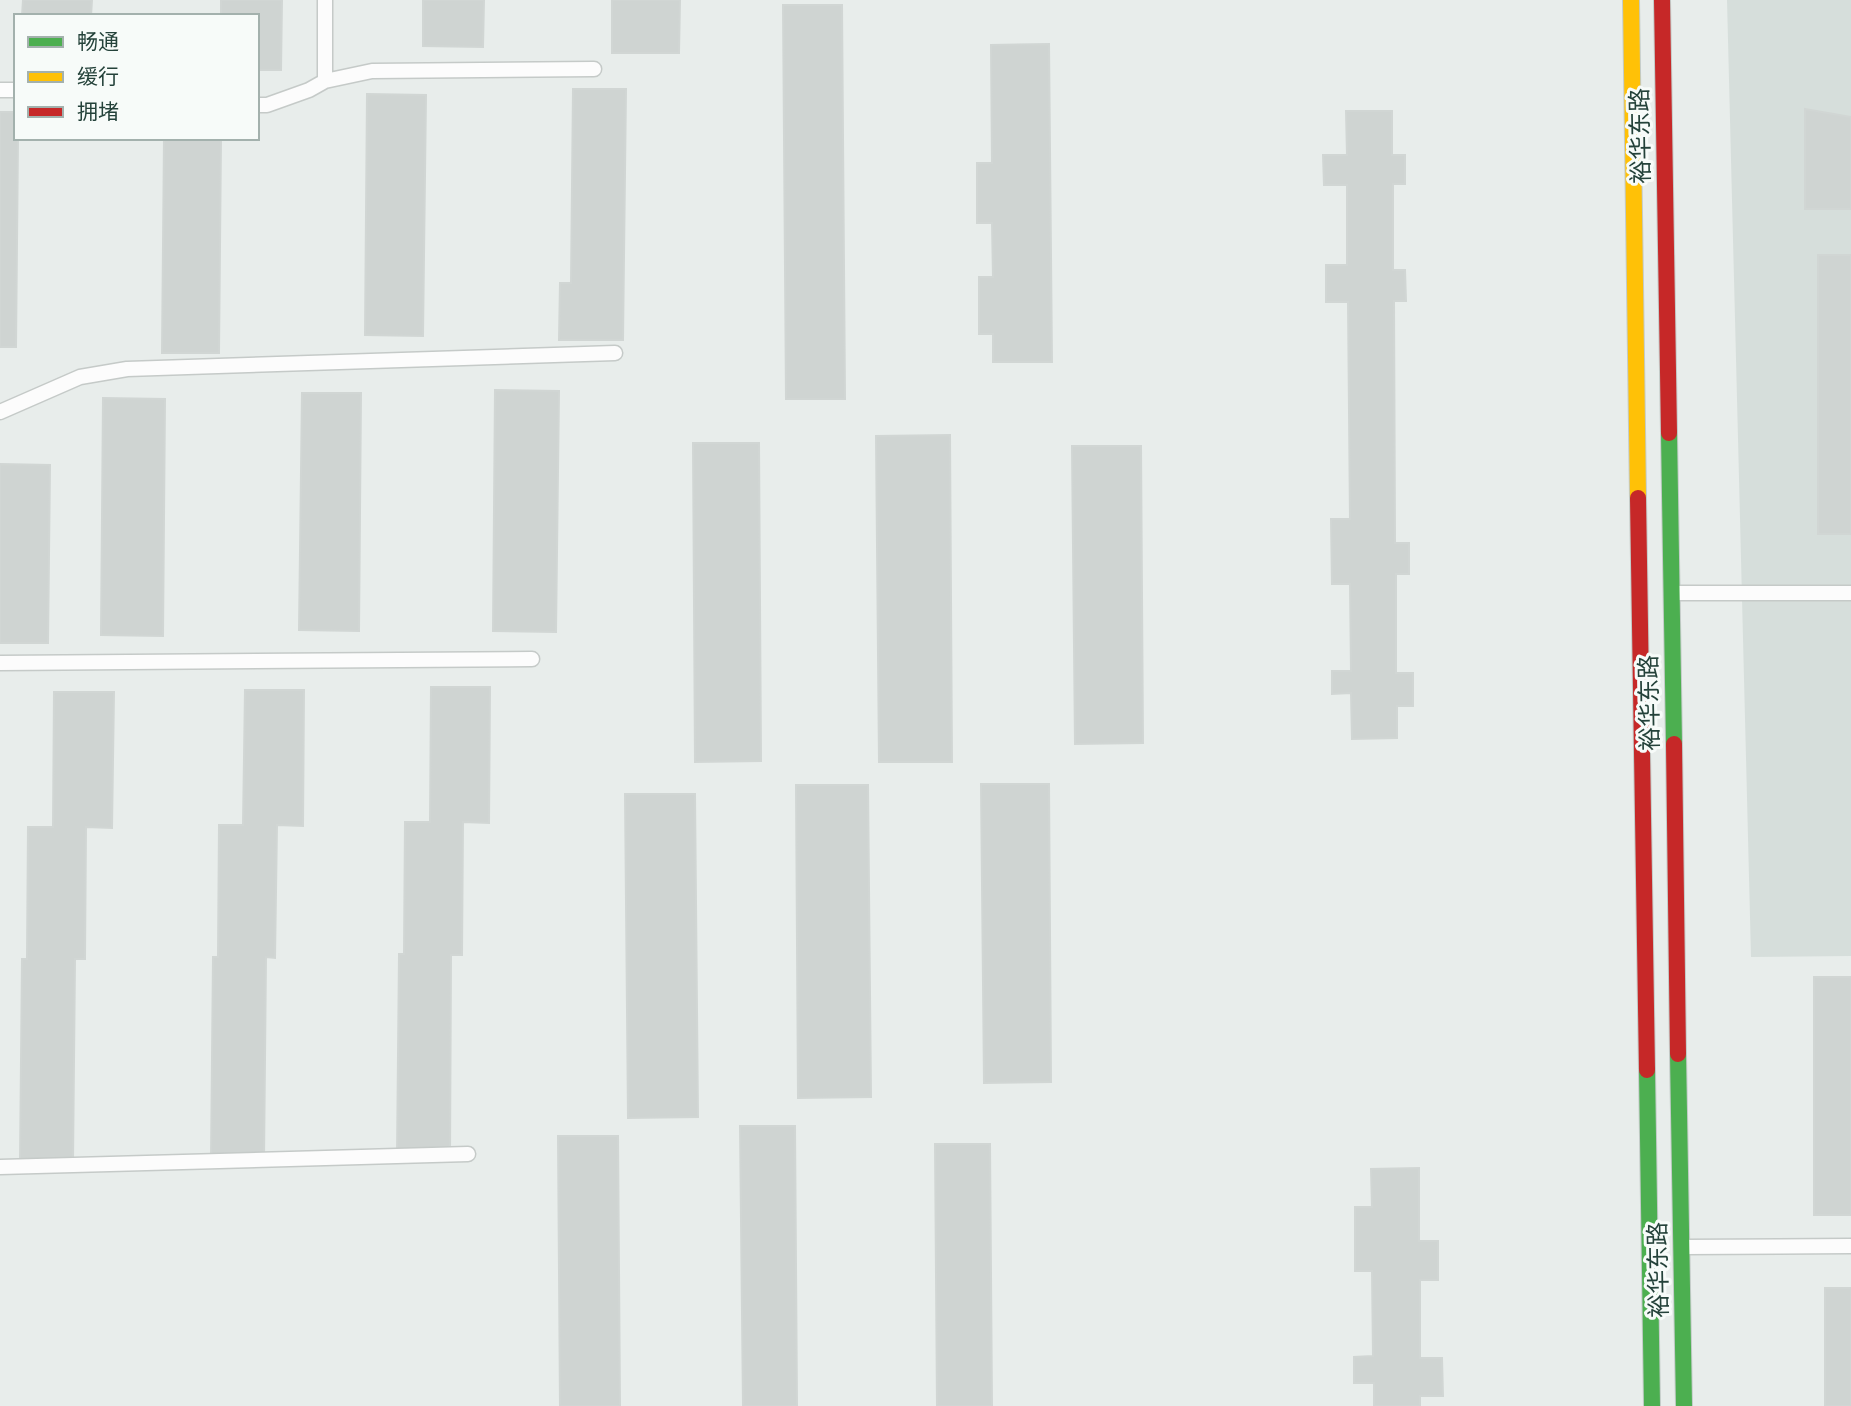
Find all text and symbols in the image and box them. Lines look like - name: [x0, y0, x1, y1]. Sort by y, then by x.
- legend: [14, 14, 259, 140]
- text: 畅通: [77, 30, 119, 55]
- text: 缓行: [77, 65, 119, 90]
- street label: 裕华东路: [1626, 88, 1656, 184]
- text: 拥堵: [77, 100, 119, 125]
- street label: 裕华东路: [1635, 655, 1665, 751]
- street label: 裕华东路: [1644, 1222, 1674, 1318]

